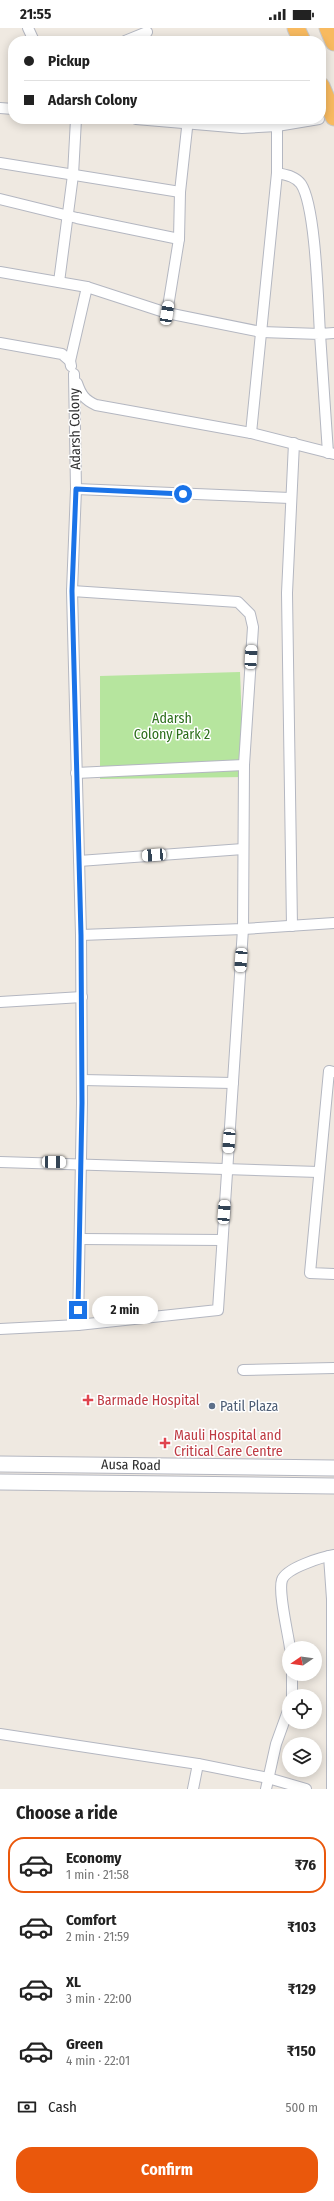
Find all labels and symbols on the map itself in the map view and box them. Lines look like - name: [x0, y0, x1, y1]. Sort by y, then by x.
- car: [159, 300, 175, 326]
- street label: Adarsh Colony: [66, 387, 84, 470]
- route start: [174, 485, 192, 503]
- car: [244, 645, 258, 669]
- park label: Adarsh Colony Park 2: [134, 710, 210, 743]
- car: [142, 848, 166, 862]
- car: [234, 948, 248, 972]
- car: [222, 1129, 236, 1153]
- car: [42, 1156, 66, 1168]
- car: [217, 1200, 231, 1224]
- callout: 2 min: [92, 1296, 158, 1324]
- route end: [69, 1301, 87, 1319]
- place label: Barmade Hospital: [97, 1392, 200, 1409]
- marker: Barmade Hospital: [82, 1394, 94, 1406]
- place label: Patil Plaza: [220, 1398, 279, 1415]
- marker: Patil Plaza: [207, 1401, 217, 1411]
- place label: Mauli Hospital and Critical Care Centre: [174, 1427, 283, 1460]
- marker: Mauli Hospital and Critical Care Centre: [159, 1437, 171, 1449]
- street label: Ausa Road: [101, 1456, 161, 1474]
- north arrow: [282, 1641, 322, 1681]

